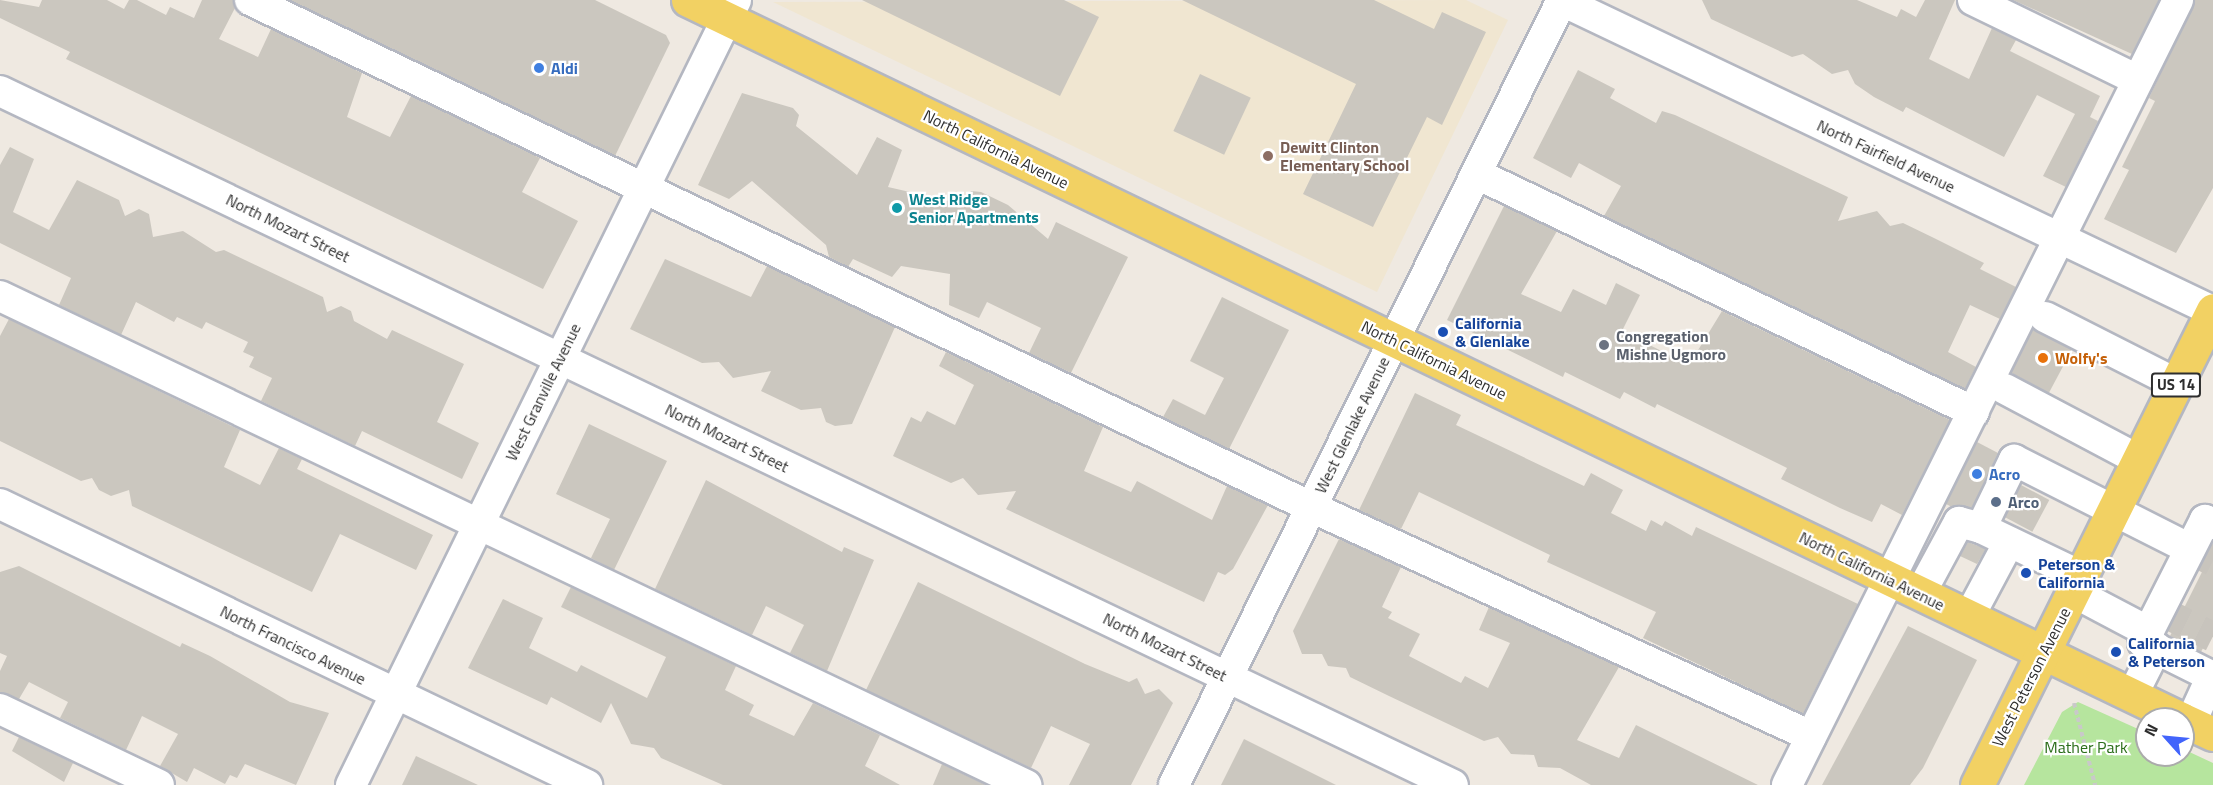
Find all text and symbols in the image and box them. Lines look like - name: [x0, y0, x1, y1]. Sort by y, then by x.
- place label: Aldi: [551, 58, 578, 78]
- marker: Aldi: [532, 61, 546, 75]
- street label: North California Avenue: [920, 105, 1072, 193]
- street label: North Fairfield Avenue: [1814, 116, 1958, 196]
- place label: Dewitt Clinton Elementary School: [1280, 137, 1409, 175]
- marker: Dewitt Clinton Elementary School: [1261, 149, 1275, 163]
- place label: West Ridge Senior Apartments: [909, 189, 1039, 227]
- street label: North Mozart Street: [223, 190, 353, 266]
- marker: West Ridge Senior Apartments: [890, 201, 904, 215]
- place label: California & Glenlake: [1455, 313, 1530, 351]
- street label: North California Avenue: [1358, 316, 1510, 404]
- street label: West Granville Avenue: [501, 320, 585, 464]
- marker: California & Glenlake: [1436, 325, 1450, 339]
- place label: Congregation Mishne Ugmoro: [1616, 326, 1726, 364]
- marker: Congregation Mishne Ugmoro: [1597, 338, 1611, 352]
- place label: Wolfy's: [2055, 348, 2107, 368]
- marker: Wolfy's: [2036, 351, 2050, 365]
- street label: West Glenlake Avenue: [1311, 354, 1393, 496]
- road number: US 14: [2150, 373, 2202, 397]
- street label: North Mozart Street: [662, 400, 792, 476]
- place label: Acro: [1989, 464, 2020, 484]
- marker: Acro: [1970, 467, 1984, 481]
- place label: Arco: [2008, 492, 2039, 512]
- marker: Arco: [1989, 495, 2003, 509]
- street label: North California Avenue: [1796, 527, 1948, 615]
- place label: Peterson & California: [2038, 554, 2115, 592]
- marker: Peterson & California: [2019, 566, 2033, 580]
- street label: North Francisco Avenue: [217, 601, 369, 689]
- street label: West Peterson Avenue: [1988, 604, 2074, 750]
- street label: North Mozart Street: [1100, 609, 1230, 685]
- place label: California & Peterson: [2128, 633, 2205, 671]
- marker: California & Peterson: [2109, 645, 2123, 659]
- north arrow: [2135, 707, 2195, 767]
- text: N: [2138, 719, 2164, 740]
- park label: Mather Park: [2044, 737, 2128, 757]

